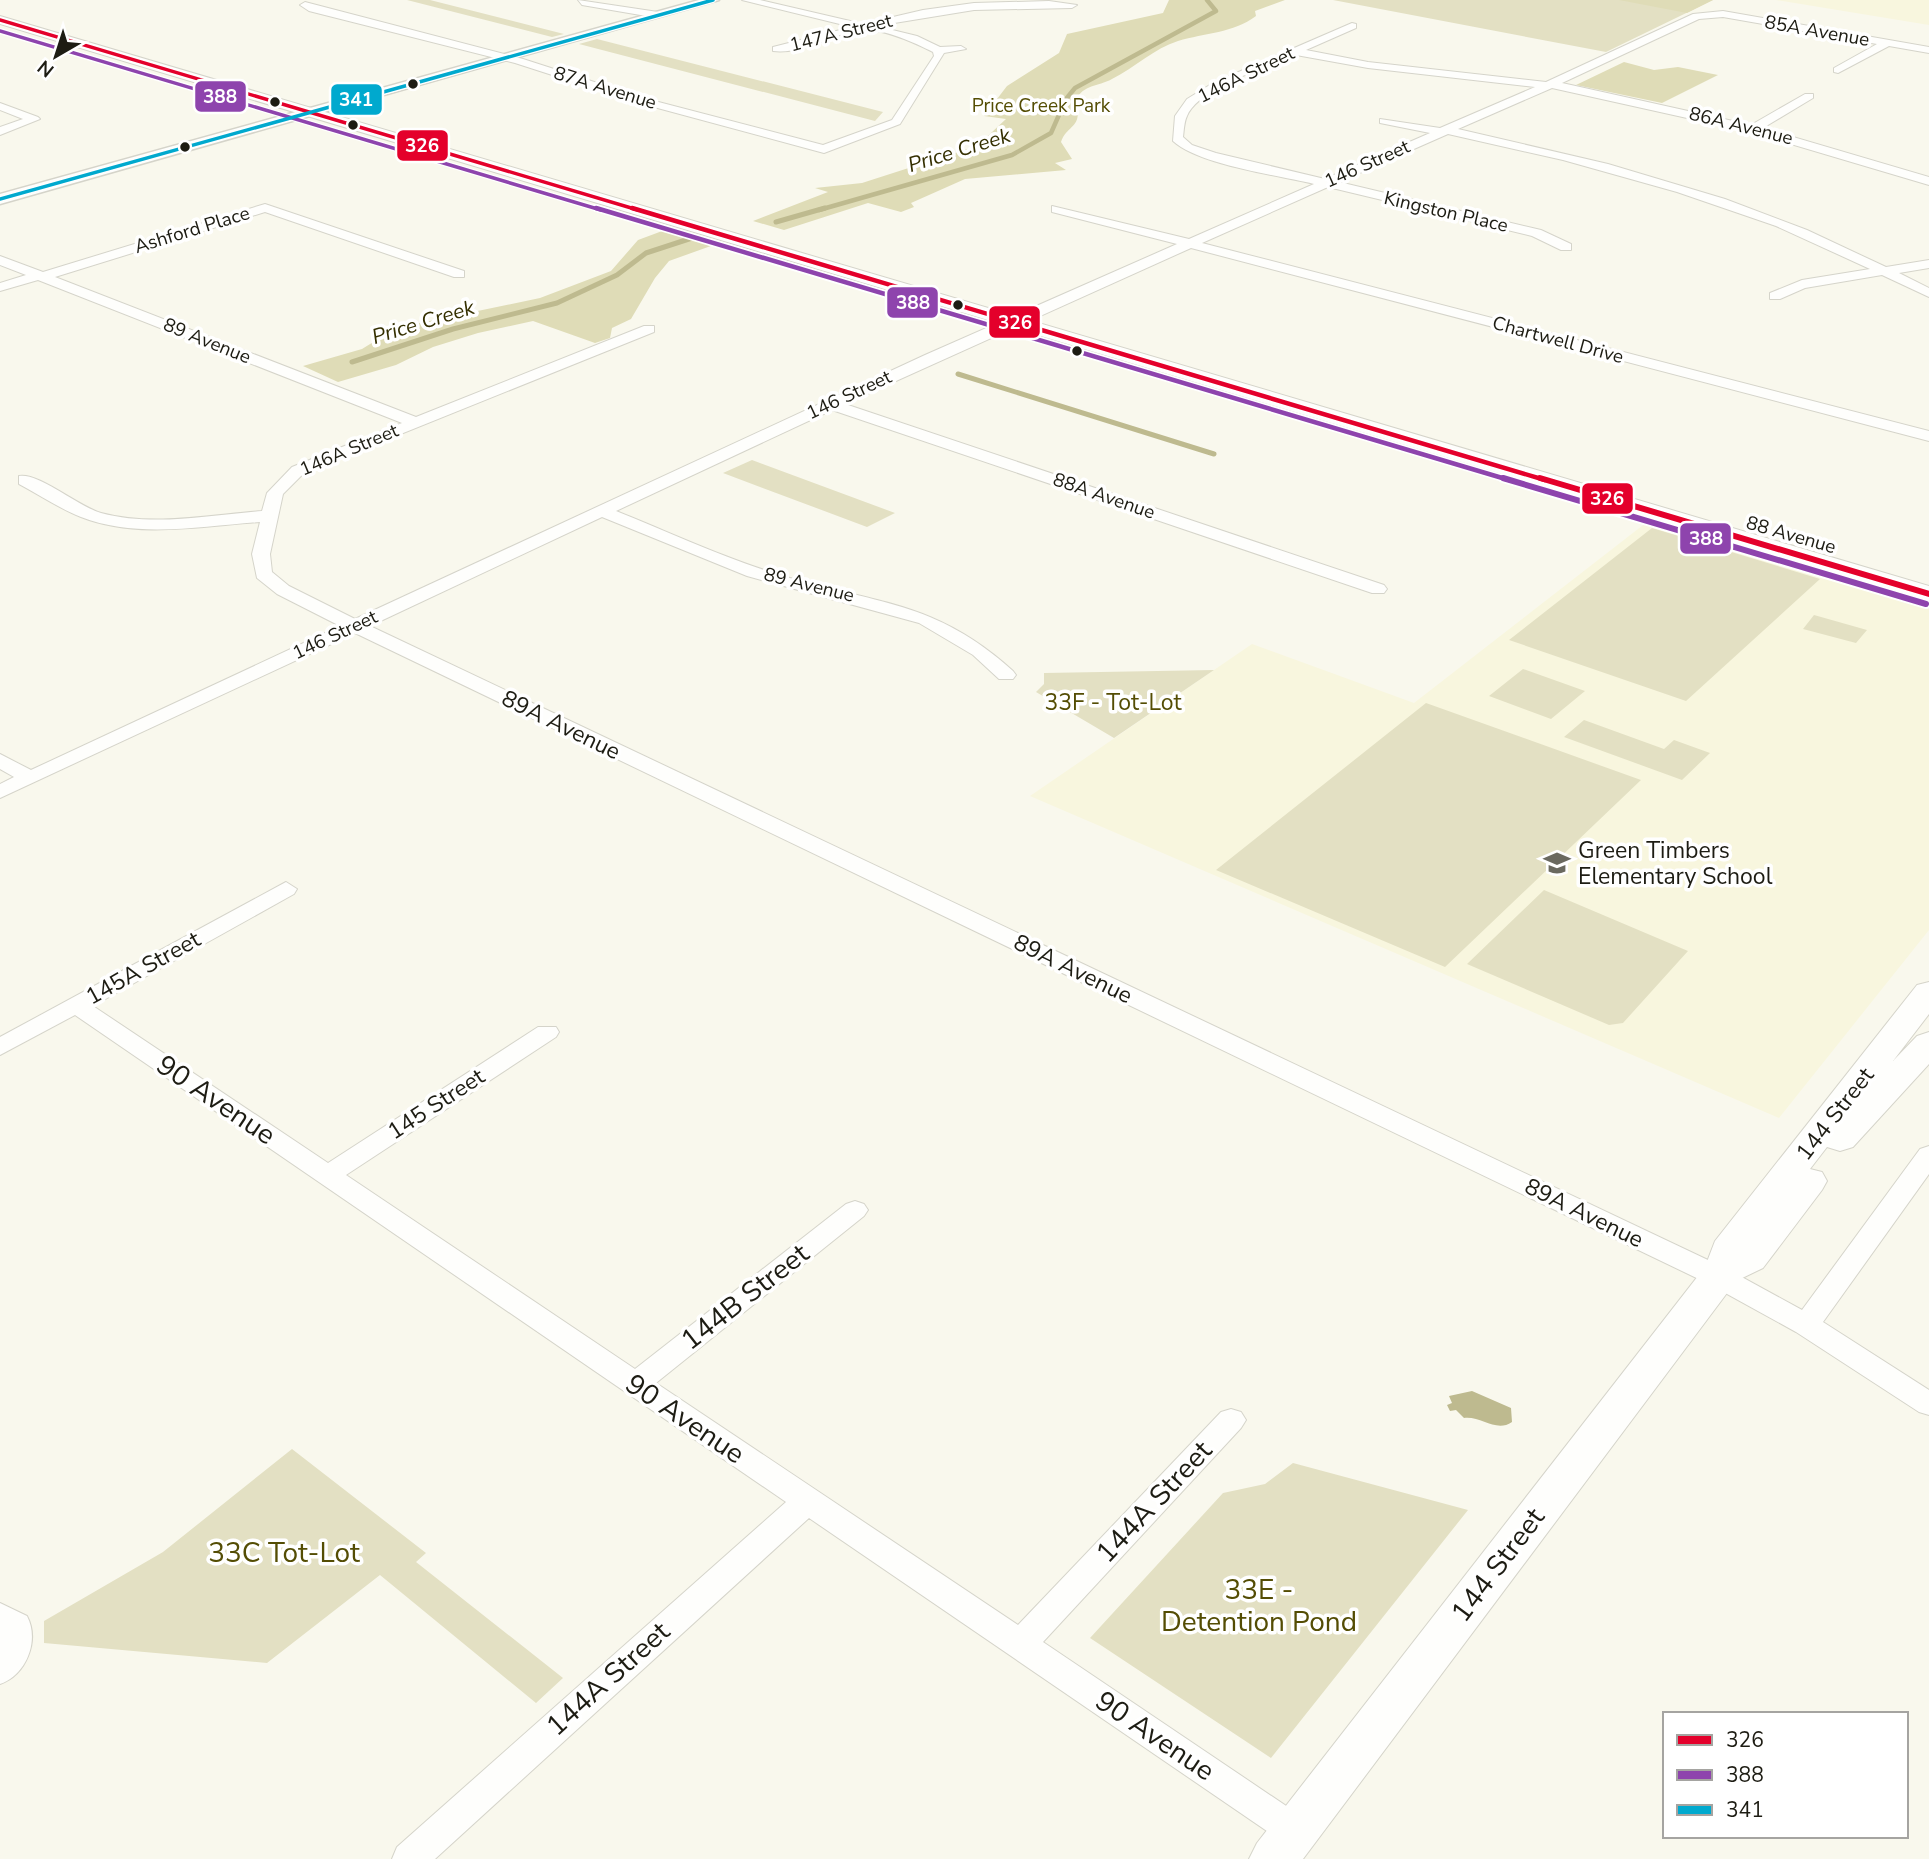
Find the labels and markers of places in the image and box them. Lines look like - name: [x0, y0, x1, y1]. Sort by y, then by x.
- unlabelled marker: [406, 77, 420, 91]
- unlabelled marker: [268, 95, 282, 109]
- unlabelled marker: [346, 118, 360, 132]
- unlabelled marker: [178, 140, 192, 154]
- unlabelled marker: [951, 298, 965, 312]
- unlabelled marker: [1070, 344, 1084, 358]
- place label: Green Timbers Elementary School: [1578, 835, 1773, 892]
- school or university icon: Green Timbers Elementary School: [1542, 848, 1572, 878]

